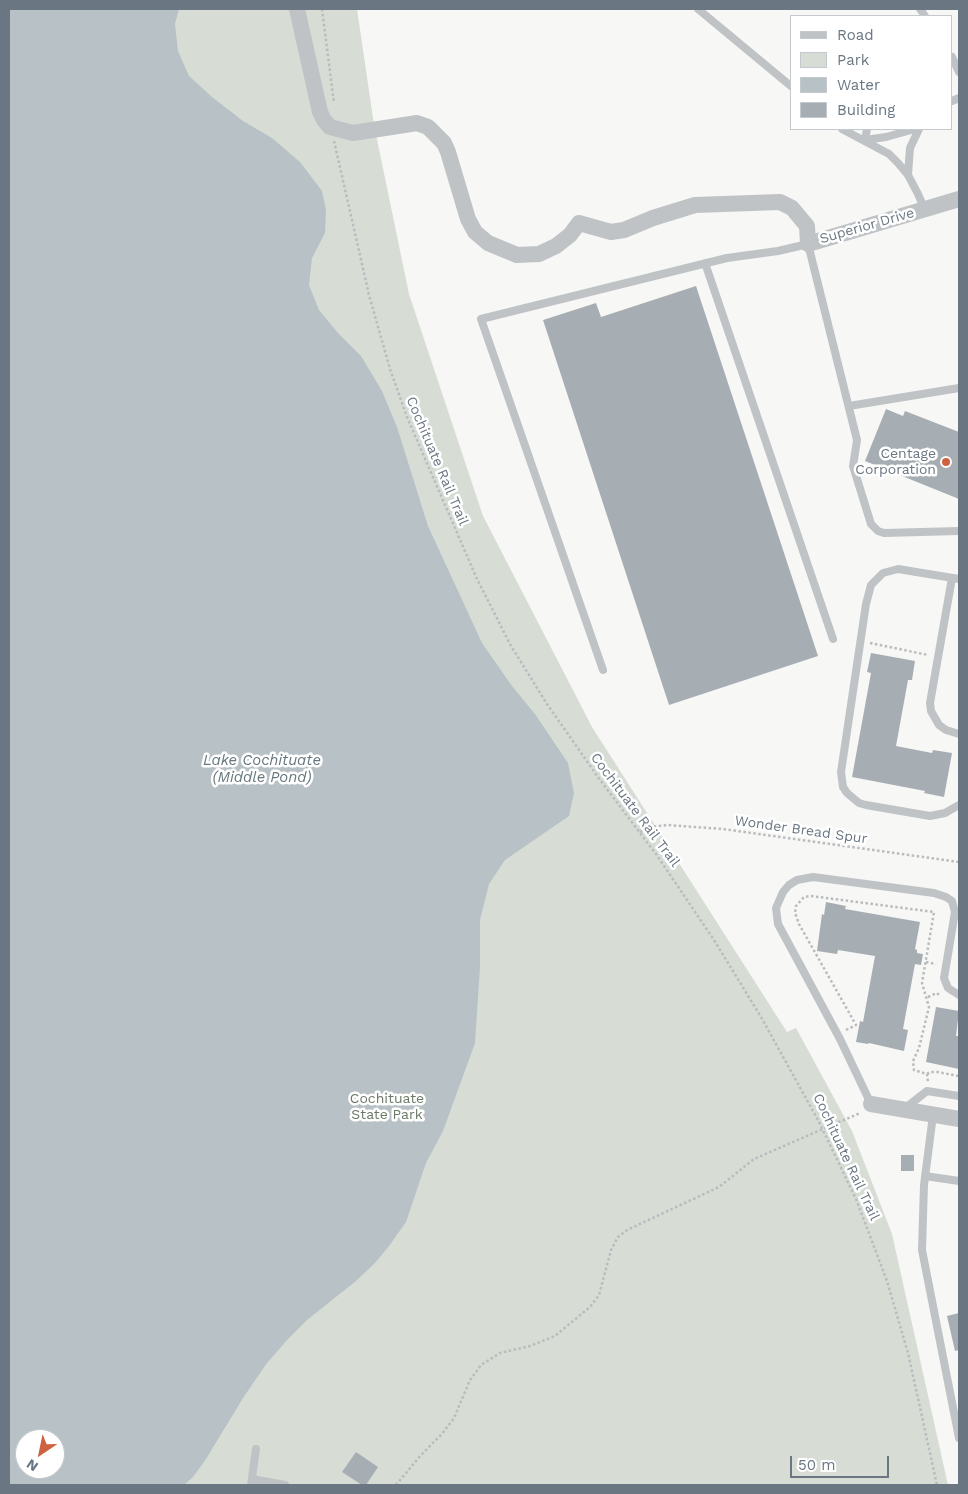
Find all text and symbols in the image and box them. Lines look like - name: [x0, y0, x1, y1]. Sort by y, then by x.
- legend: [790, 15, 953, 130]
- text: Road: [837, 26, 874, 44]
- text: Park: [837, 51, 869, 69]
- text: Water: [837, 76, 880, 94]
- text: Building: [837, 101, 895, 119]
- street label: Superior Drive: [818, 204, 916, 248]
- street label: Cochituate Rail Trail: [402, 394, 472, 528]
- place label: Centage Corporation: [855, 446, 936, 478]
- marker: Centage Corporation: [940, 456, 952, 468]
- street label: Cochituate Rail Trail: [587, 750, 683, 870]
- water label: Lake Cochituate (Middle Pond): [203, 752, 321, 787]
- street label: Wonder Bread Spur: [734, 812, 868, 848]
- park label: Cochituate State Park: [350, 1091, 424, 1124]
- street label: Cochituate Rail Trail: [809, 1091, 883, 1223]
- north arrow: [15, 1429, 65, 1479]
- scale bar: [793, 1446, 892, 1478]
- text: N: [23, 1456, 41, 1475]
- text: 50 m: [798, 1456, 835, 1474]

